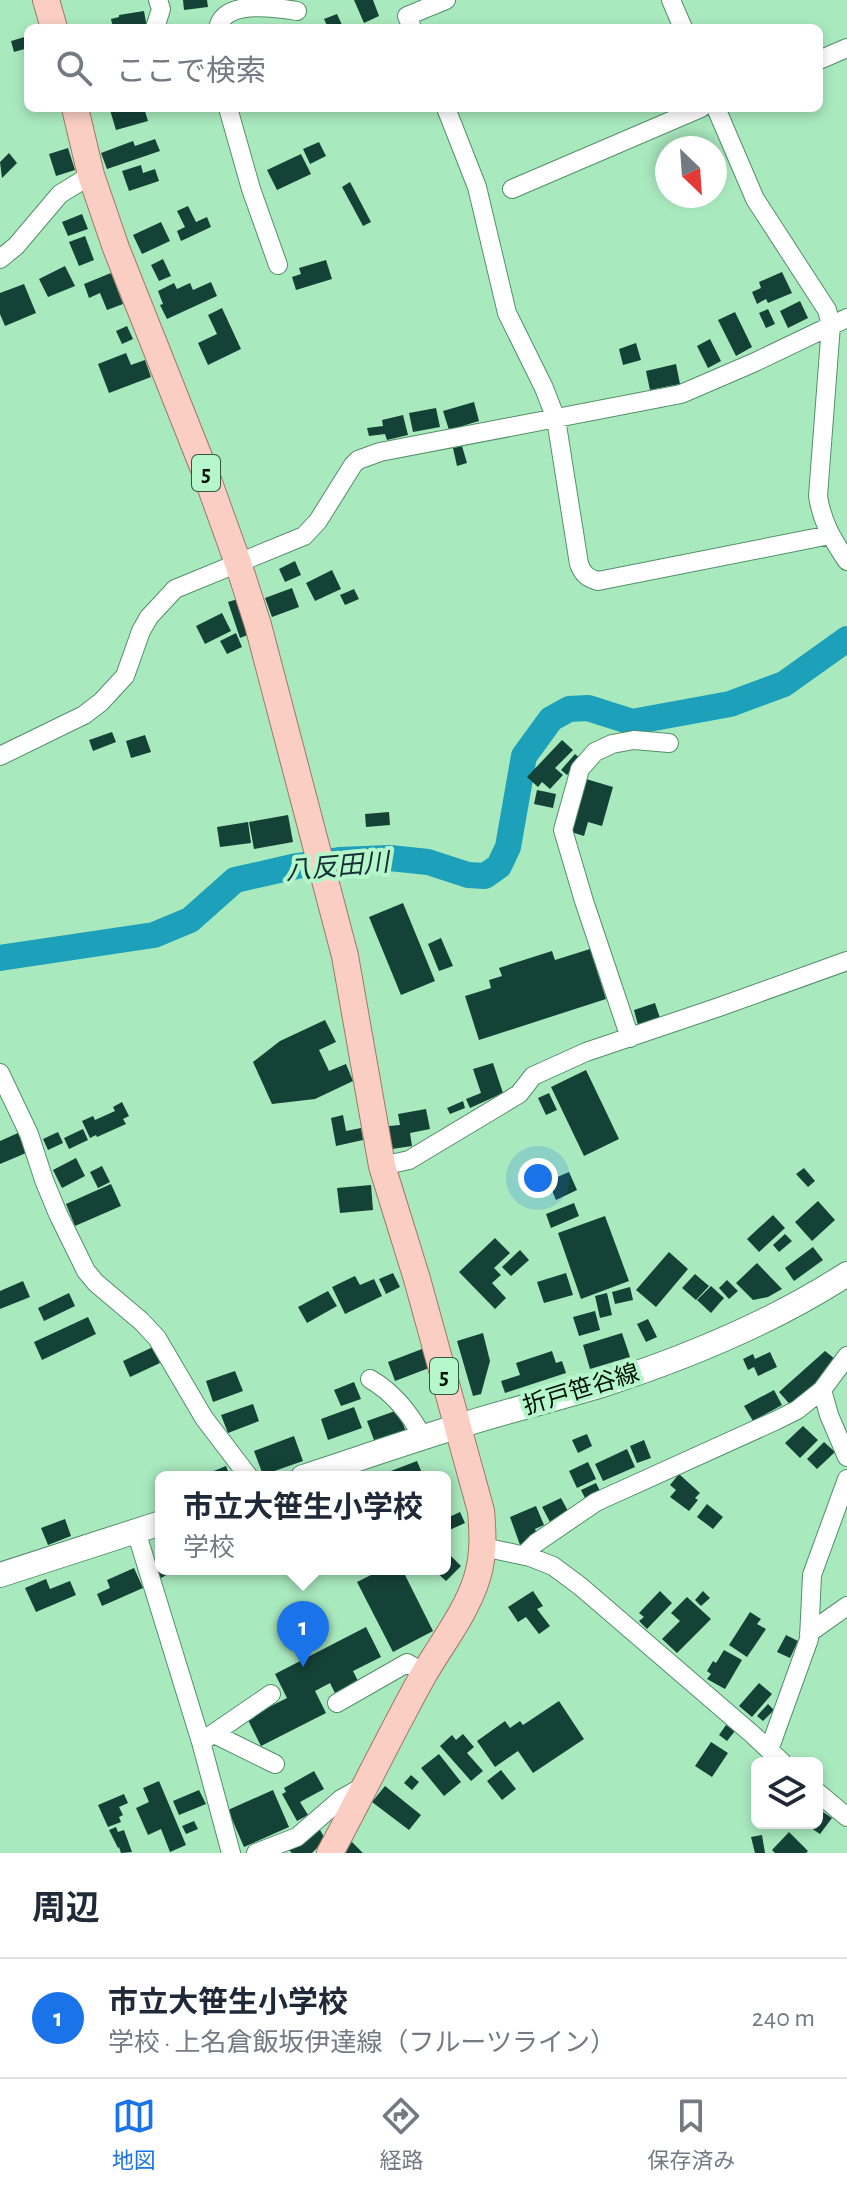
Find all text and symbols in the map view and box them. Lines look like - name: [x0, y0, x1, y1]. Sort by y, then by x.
- search box: [24, 24, 823, 112]
- icon: search: [52, 46, 96, 90]
- text: ここで検索: [116, 57, 266, 87]
- north arrow: [655, 136, 727, 208]
- road number: 5: [192, 455, 220, 491]
- water label: 八反田川: [284, 849, 393, 884]
- your location: [518, 1158, 558, 1198]
- road number: 5: [430, 1358, 458, 1394]
- street label: 折戸笹谷線: [520, 1359, 642, 1419]
- popup: [155, 1471, 451, 1575]
- text: 市立大笹生小学校: [183, 1493, 423, 1523]
- text: 学校: [183, 1535, 235, 1561]
- pin: 1: [277, 1601, 329, 1667]
- map controls: [751, 1757, 823, 1829]
- button: layers: [751, 1757, 823, 1829]
- text: 周辺: [32, 1892, 100, 1926]
- text: 市立大笹生小学校: [108, 1988, 348, 2018]
- text: 1: [53, 2005, 63, 2031]
- text: 240 m: [752, 2005, 815, 2031]
- text: 学校 · 上名倉飯坂伊達線（フルーツライン）: [108, 2030, 616, 2056]
- tab: 地図: [112, 2094, 156, 2174]
- tab: 経路: [379, 2094, 423, 2174]
- tab: 保存済み: [647, 2094, 735, 2174]

